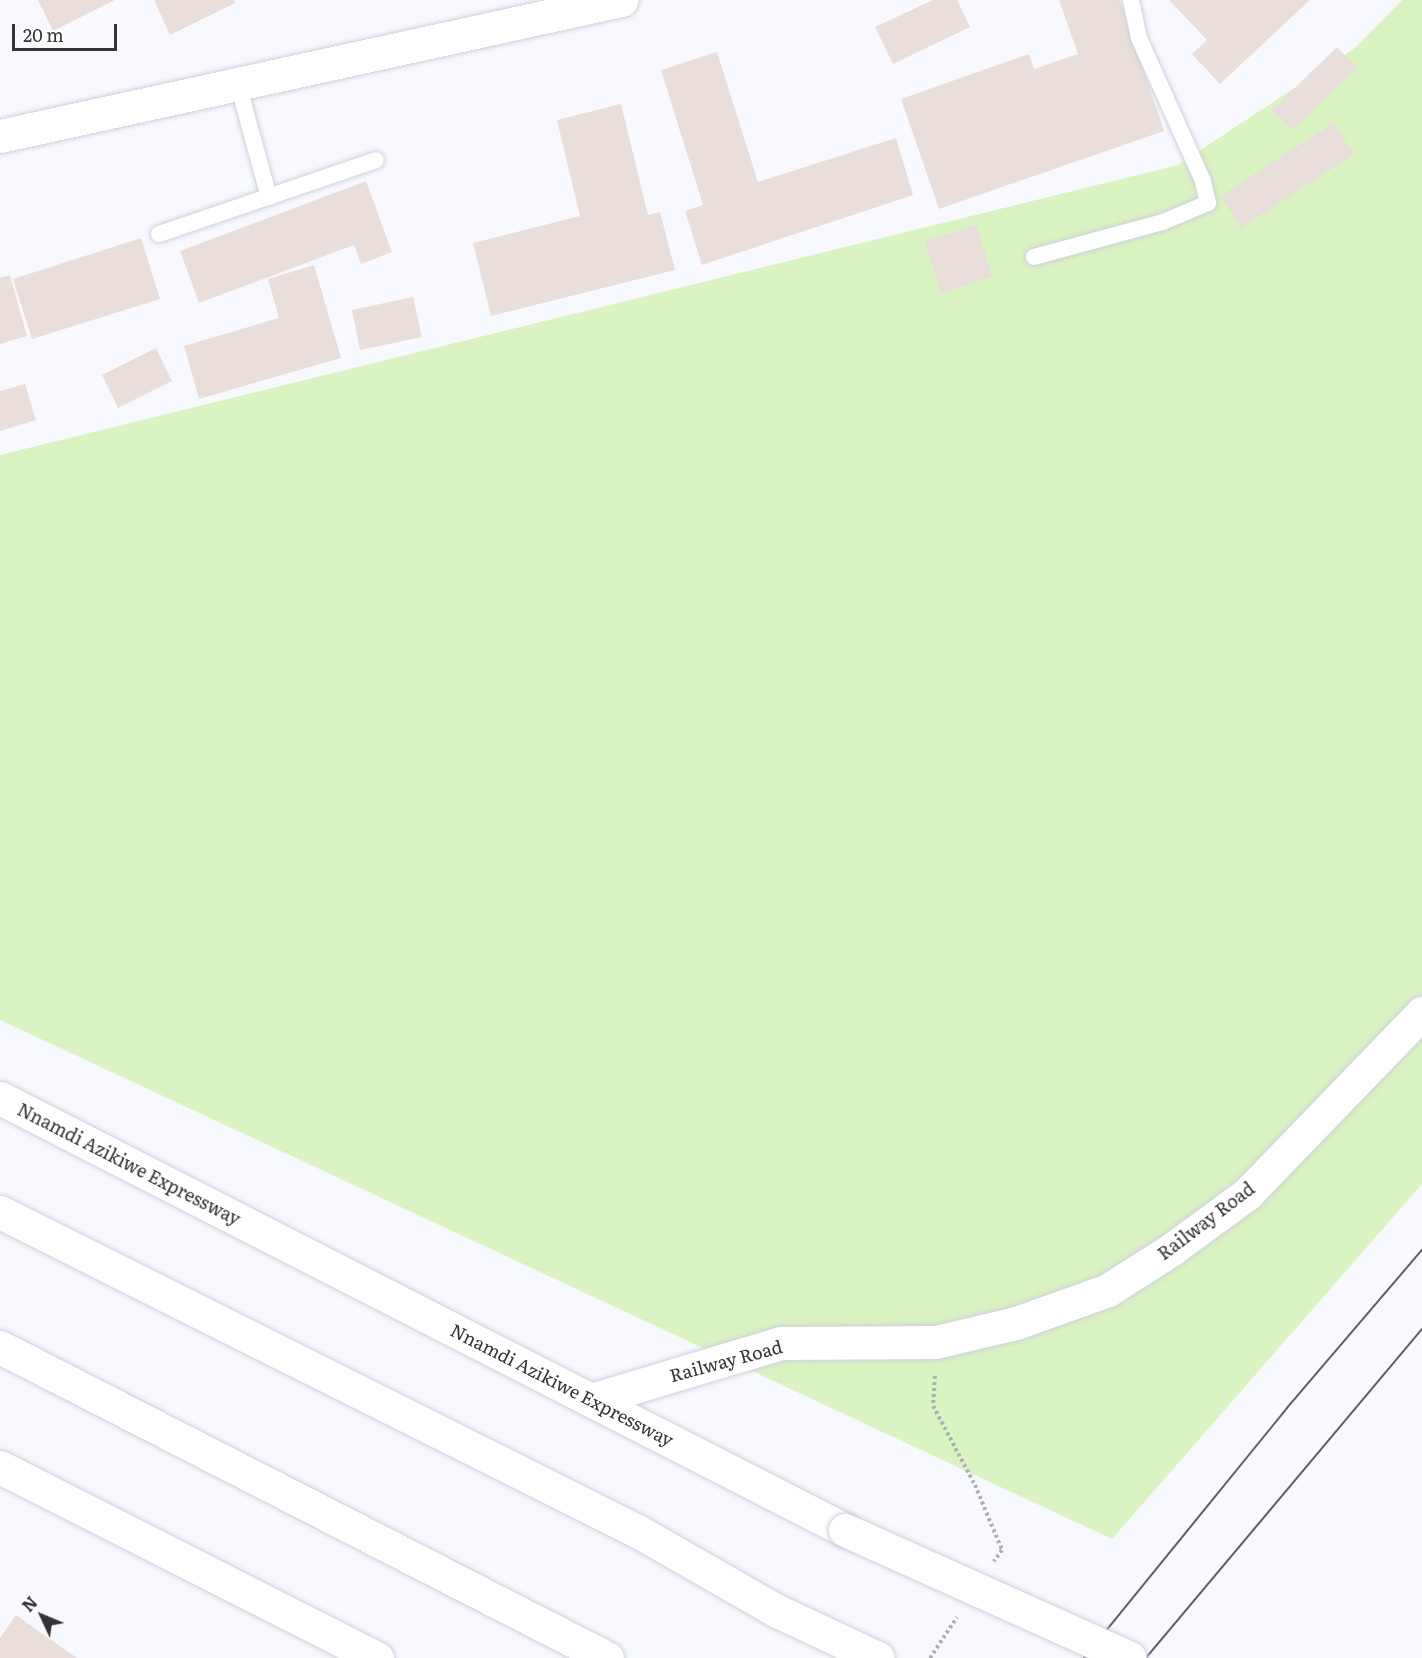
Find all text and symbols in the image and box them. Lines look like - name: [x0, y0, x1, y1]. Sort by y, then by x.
- scale bar: [15, 12, 120, 50]
- text: 20 m: [23, 21, 64, 48]
- street label: Nnamdi Azikiwe Expressway: [14, 1098, 244, 1230]
- street label: Railway Road: [1153, 1178, 1259, 1264]
- street label: Nnamdi Azikiwe Expressway: [447, 1319, 677, 1451]
- street label: Railway Road: [667, 1336, 785, 1386]
- north arrow: [12, 1586, 72, 1646]
- text: N: [16, 1590, 42, 1617]

